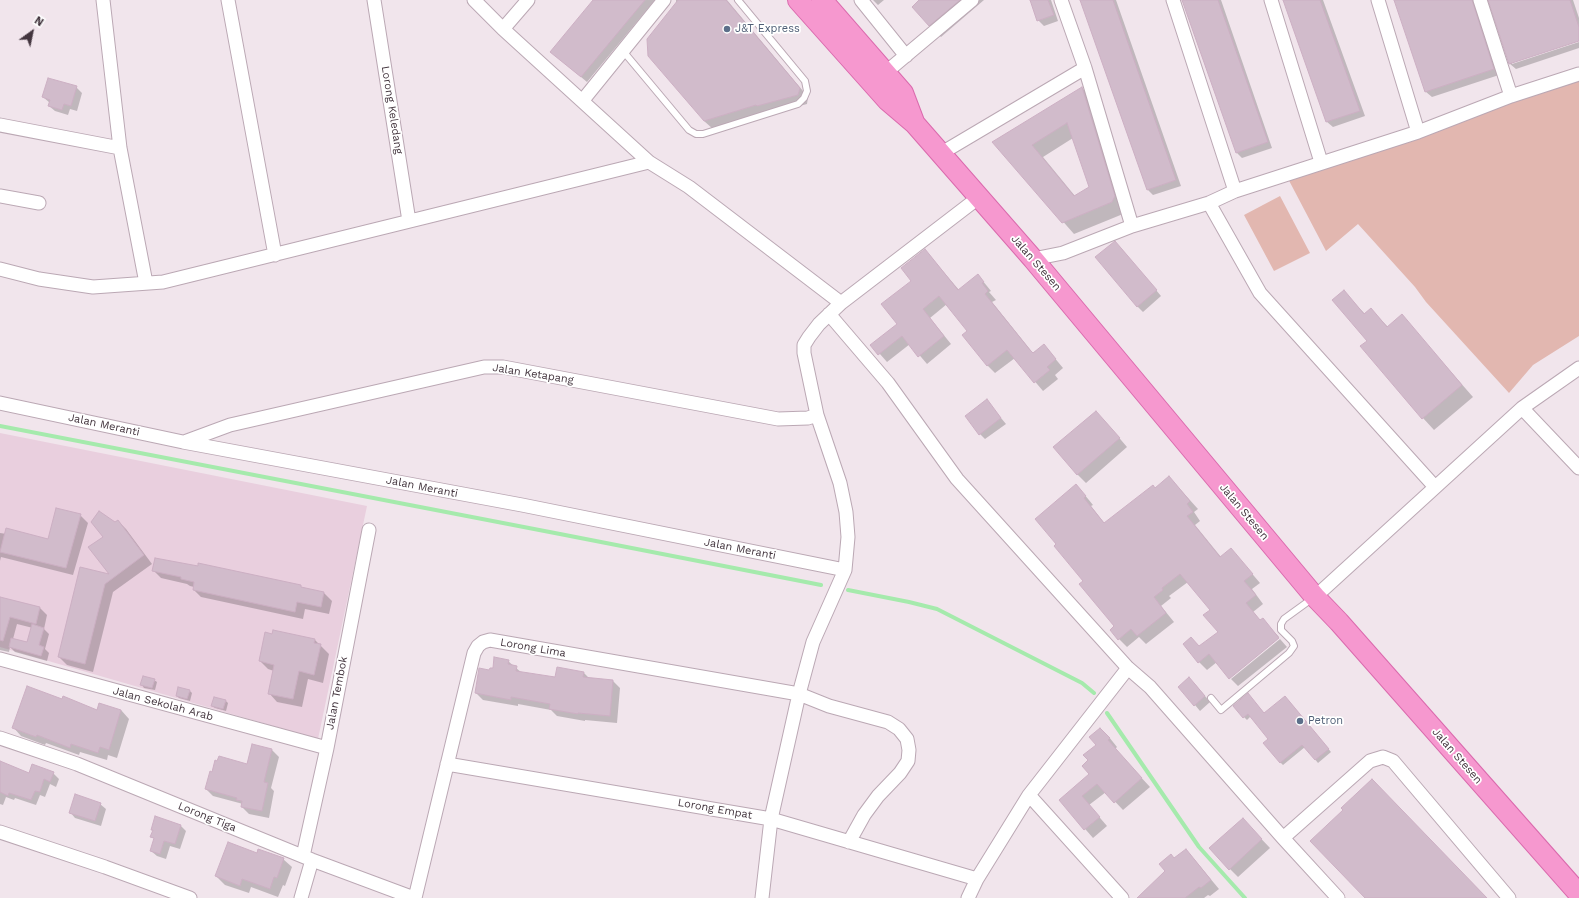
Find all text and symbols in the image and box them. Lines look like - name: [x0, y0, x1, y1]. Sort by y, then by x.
- north arrow: [12, 12, 52, 52]
- text: N: [32, 14, 46, 29]
- place label: J&T Express: [735, 22, 800, 36]
- marker: J&T Express: [722, 24, 732, 34]
- street label: Lorong Keledang: [379, 65, 405, 155]
- street label: Jalan Stesen: [1008, 232, 1064, 294]
- street label: Jalan Ketapang: [491, 361, 575, 387]
- street label: Jalan Meranti: [67, 411, 141, 439]
- street label: Jalan Meranti: [385, 474, 459, 500]
- street label: Jalan Stesen: [1217, 481, 1271, 543]
- street label: Jalan Meranti: [703, 536, 777, 562]
- street label: Lorong Lima: [499, 636, 567, 660]
- street label: Jalan Tembok: [323, 655, 351, 731]
- street label: Jalan Sekolah Arab: [111, 684, 215, 724]
- place label: Petron: [1308, 714, 1343, 728]
- marker: Petron: [1295, 716, 1305, 726]
- street label: Jalan Stesen: [1429, 725, 1485, 787]
- street label: Lorong Empat: [677, 796, 753, 822]
- street label: Lorong Tiga: [176, 799, 238, 835]

